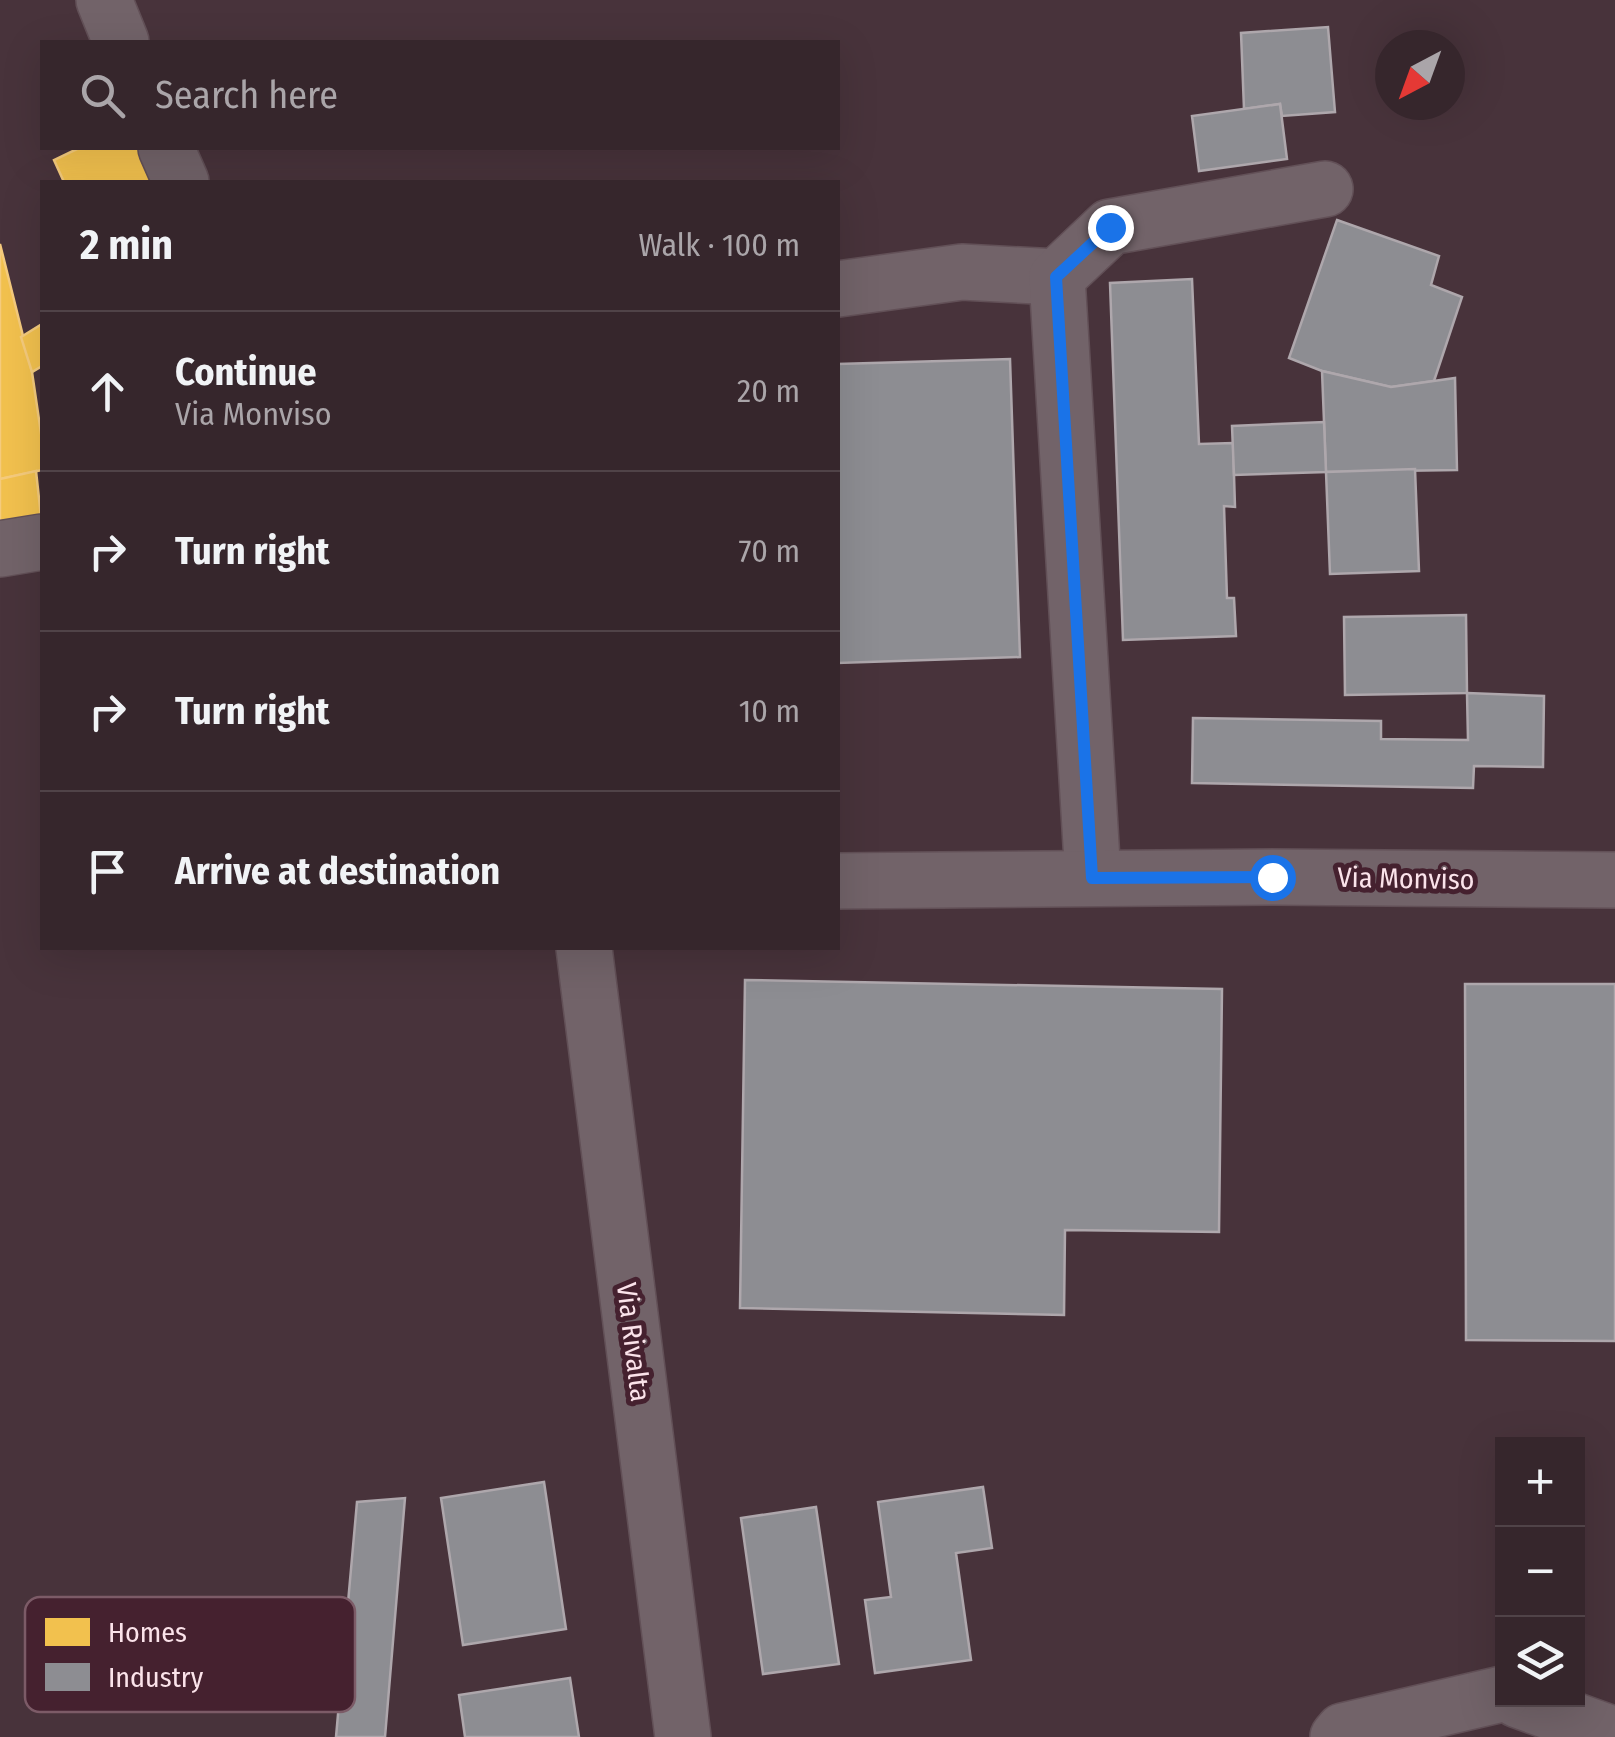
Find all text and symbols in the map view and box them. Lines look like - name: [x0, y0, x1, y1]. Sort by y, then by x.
- north arrow: [1375, 30, 1465, 120]
- search box: [40, 40, 840, 150]
- icon: search: [75, 68, 130, 123]
- text: Search here: [155, 72, 338, 118]
- route end: [1088, 205, 1134, 251]
- text: 2 min: [80, 220, 173, 270]
- text: Walk · 100 m: [638, 226, 800, 264]
- text: Continue: [175, 349, 316, 395]
- icon: ahead: [80, 364, 135, 419]
- text: 20 m: [737, 372, 800, 410]
- text: Via Monviso: [175, 395, 332, 433]
- icon: right: [80, 524, 135, 579]
- text: Turn right: [175, 528, 329, 574]
- text: 70 m: [739, 532, 800, 570]
- icon: right: [80, 684, 135, 739]
- text: Turn right: [175, 688, 329, 734]
- text: 10 m: [739, 692, 800, 730]
- icon: arrive: [80, 844, 135, 899]
- text: Arrive at destination: [175, 848, 500, 894]
- route start: [1250, 855, 1296, 901]
- street label: Via Monviso: [1337, 861, 1475, 896]
- street label: Via Rivalta: [610, 1281, 657, 1403]
- map controls: [1495, 1437, 1585, 1707]
- button: +: [1495, 1437, 1585, 1527]
- button: −: [1495, 1527, 1585, 1617]
- legend: [25, 1597, 355, 1712]
- text: Homes: [108, 1616, 187, 1649]
- button: layers: [1495, 1617, 1585, 1707]
- text: Industry: [108, 1661, 204, 1694]

